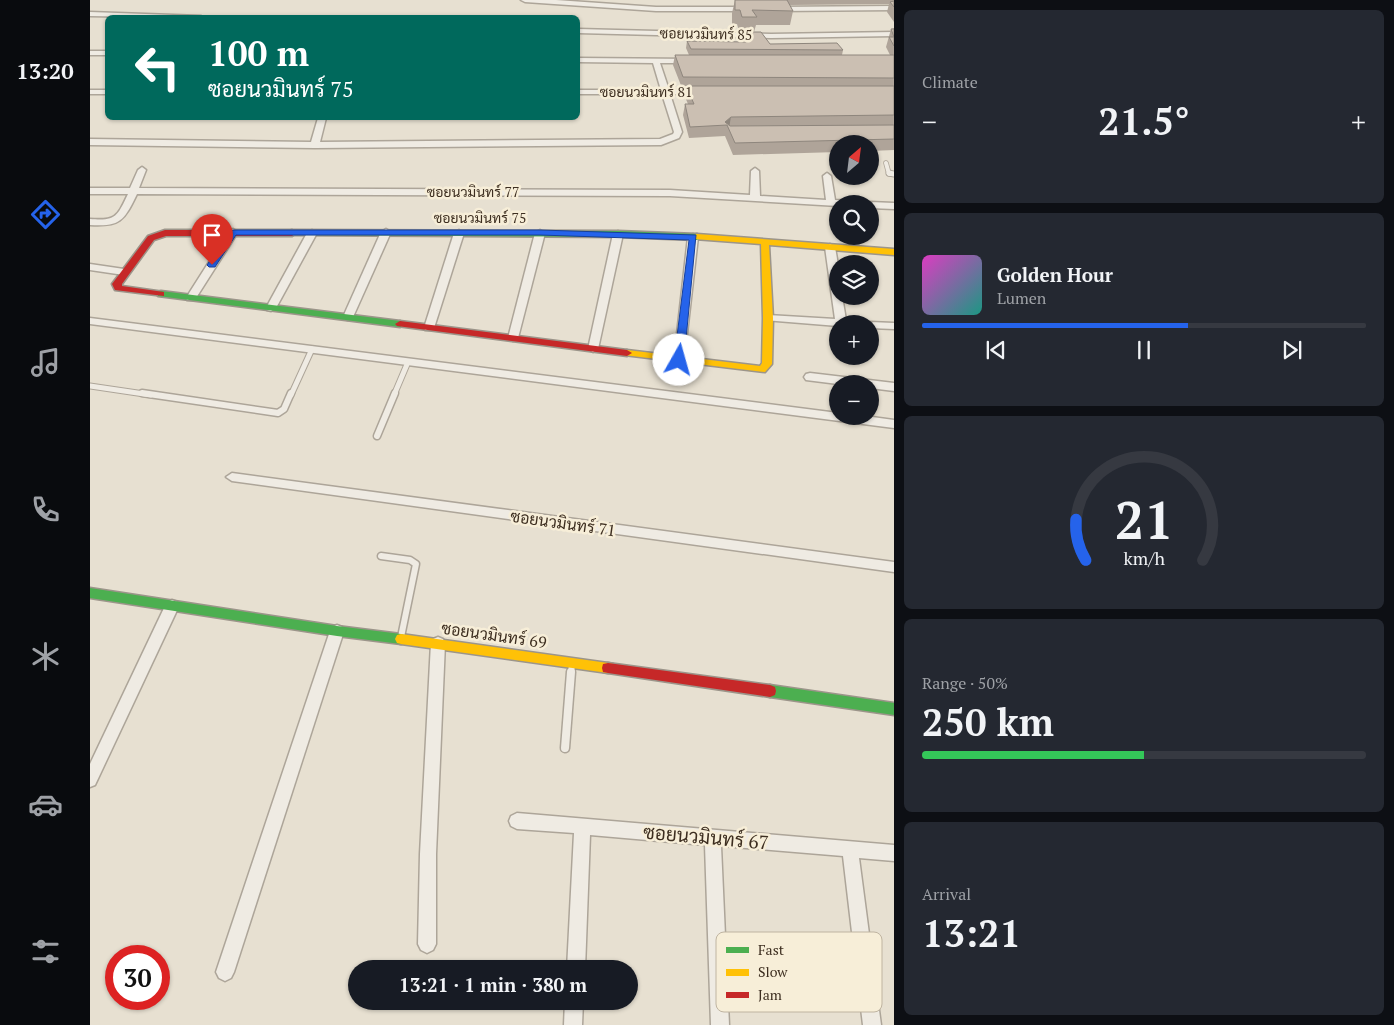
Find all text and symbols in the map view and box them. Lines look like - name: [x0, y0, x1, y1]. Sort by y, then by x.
- street label: ซอยนวมินทร์ 85: [659, 23, 753, 44]
- text: 100 m: [208, 30, 309, 76]
- icon: left: [125, 35, 190, 100]
- text: 13:20: [16, 56, 74, 85]
- text: Climate: [922, 71, 978, 93]
- text: ซอยนวมินทร์ 75: [208, 74, 354, 103]
- street label: ซอยนวมินทร์ 81: [600, 82, 692, 101]
- text: 21.5°: [1098, 96, 1190, 146]
- text: −: [922, 103, 937, 140]
- text: +: [1351, 103, 1366, 140]
- north arrow: [829, 135, 879, 185]
- map controls: [829, 135, 879, 425]
- street label: ซอยนวมินทร์ 77: [427, 182, 519, 201]
- button: search: [829, 195, 879, 245]
- icon: directions: [28, 197, 63, 232]
- street label: ซอยนวมินทร์ 75: [434, 208, 526, 227]
- pin: [191, 214, 233, 265]
- icon: arrive: [198, 221, 226, 249]
- button: layers: [829, 255, 879, 305]
- text: Golden Hour: [997, 262, 1113, 287]
- text: Lumen: [997, 287, 1046, 309]
- button: +: [829, 315, 879, 365]
- position arrow: [652, 333, 704, 385]
- icon: previous: [982, 336, 1010, 364]
- icon: pause: [1130, 336, 1158, 364]
- icon: next: [1278, 336, 1306, 364]
- icon: music: [28, 345, 63, 380]
- button: −: [829, 375, 879, 425]
- text: 21: [1115, 485, 1173, 554]
- icon: phone: [28, 492, 63, 527]
- street label: ซอยนวมินทร์ 71: [509, 504, 617, 541]
- text: km/h: [1123, 546, 1165, 570]
- street label: ซอยนวมินทร์ 69: [440, 616, 548, 653]
- icon: climate: [28, 639, 63, 674]
- text: Range · 50%: [922, 672, 1008, 694]
- text: 250 km: [922, 697, 1054, 747]
- icon: car: [28, 787, 63, 822]
- street label: ซอยนวมินทร์ 67: [642, 819, 770, 854]
- text: Arrival: [922, 883, 971, 905]
- text: 13:21: [922, 908, 1021, 958]
- legend: [716, 932, 882, 1012]
- icon: filters: [28, 934, 63, 969]
- text: Fast: [758, 940, 785, 959]
- speed limit sign: 30: [105, 945, 170, 1010]
- text: Slow: [758, 962, 788, 981]
- text: 13:21 · 1 min · 380 m: [399, 972, 587, 997]
- text: Jam: [758, 985, 782, 1004]

